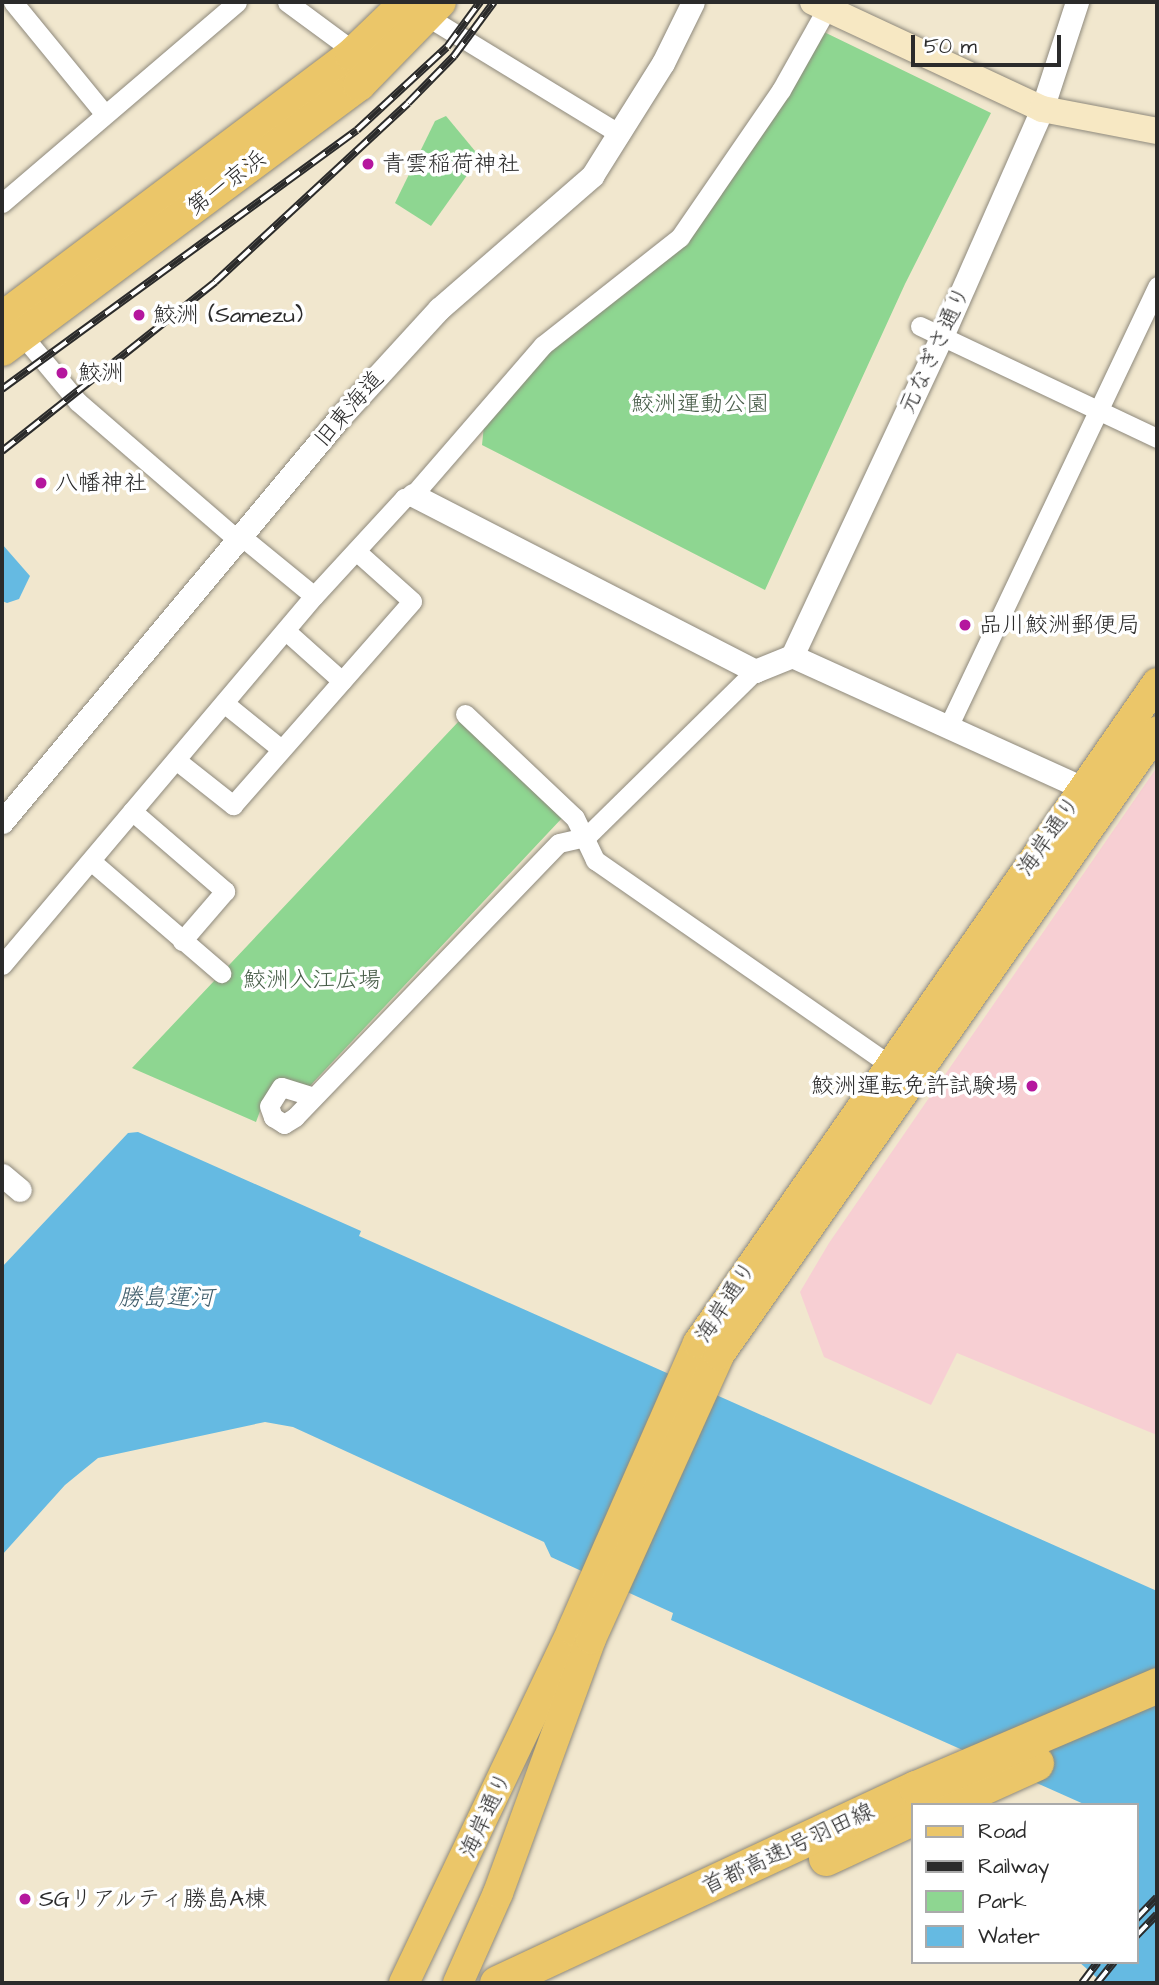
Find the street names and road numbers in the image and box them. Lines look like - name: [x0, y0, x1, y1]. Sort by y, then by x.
- street label: 第一京浜: [182, 144, 272, 222]
- street label: 元なぎさ通り: [893, 282, 977, 418]
- street label: 旧東海道: [308, 365, 390, 453]
- street label: 海岸通り: [1011, 790, 1087, 882]
- street label: 海岸通り: [689, 1256, 763, 1348]
- street label: 海岸通り: [454, 1767, 518, 1863]
- street label: 首都高速1号羽田線: [697, 1797, 879, 1901]

